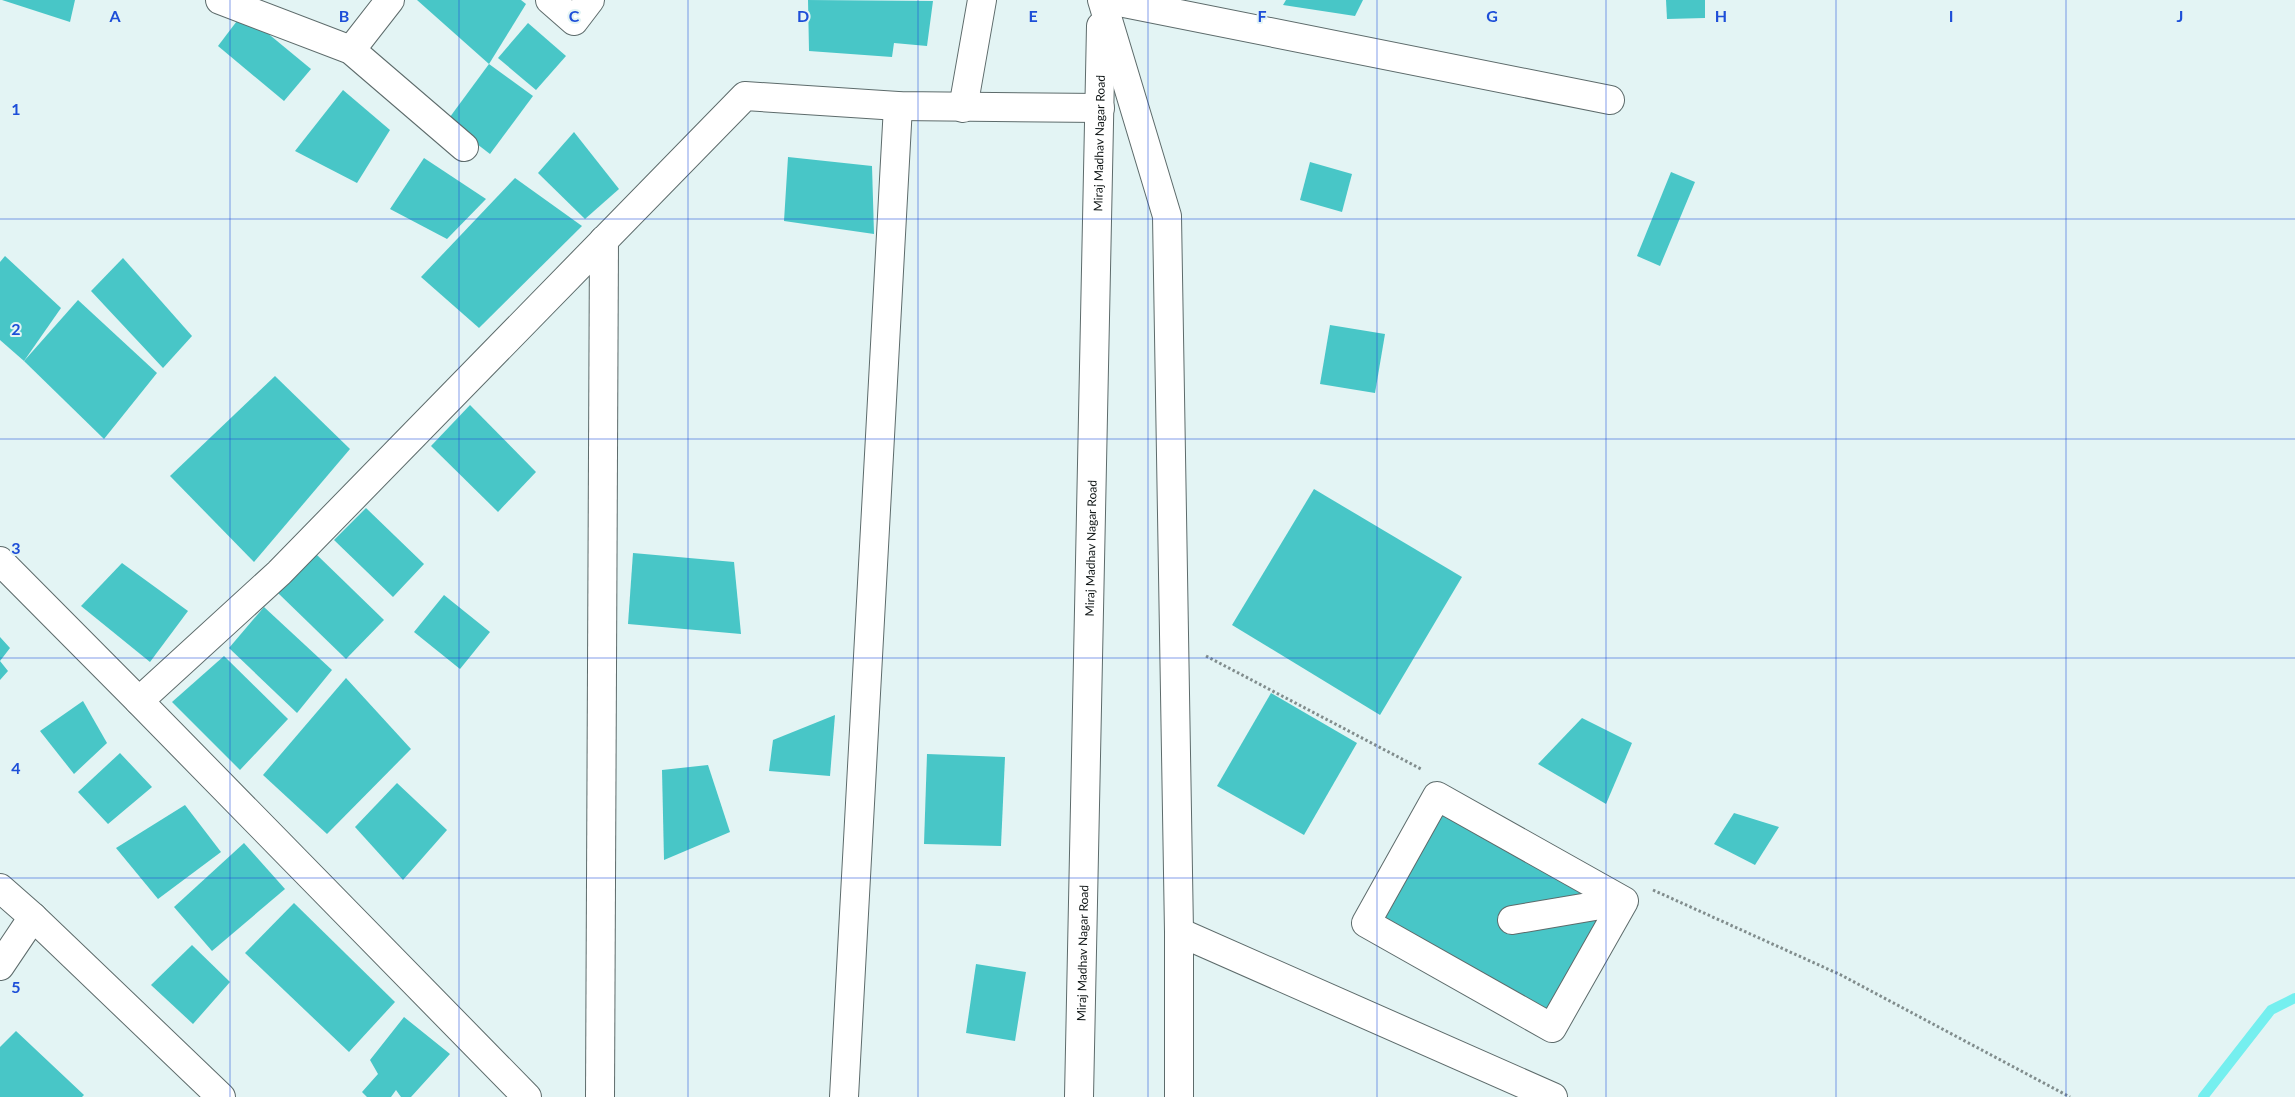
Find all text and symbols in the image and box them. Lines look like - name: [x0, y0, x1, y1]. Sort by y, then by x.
- text: A: [108, 6, 121, 25]
- text: B: [339, 6, 349, 25]
- text: C: [569, 6, 580, 25]
- text: D: [797, 6, 809, 25]
- text: E: [1028, 6, 1038, 25]
- text: F: [1257, 6, 1267, 25]
- text: G: [1486, 6, 1498, 25]
- text: H: [1715, 6, 1727, 25]
- text: I: [1949, 6, 1953, 25]
- text: J: [2177, 6, 2183, 25]
- street label: Miraj Madhav Nagar Road: [1090, 75, 1107, 212]
- text: 1: [11, 99, 21, 118]
- text: 2: [11, 319, 21, 338]
- street label: Miraj Madhav Nagar Road: [1081, 480, 1099, 616]
- text: 3: [11, 538, 21, 557]
- text: 4: [11, 758, 21, 777]
- street label: Miraj Madhav Nagar Road: [1073, 885, 1091, 1021]
- text: 5: [11, 977, 21, 996]

